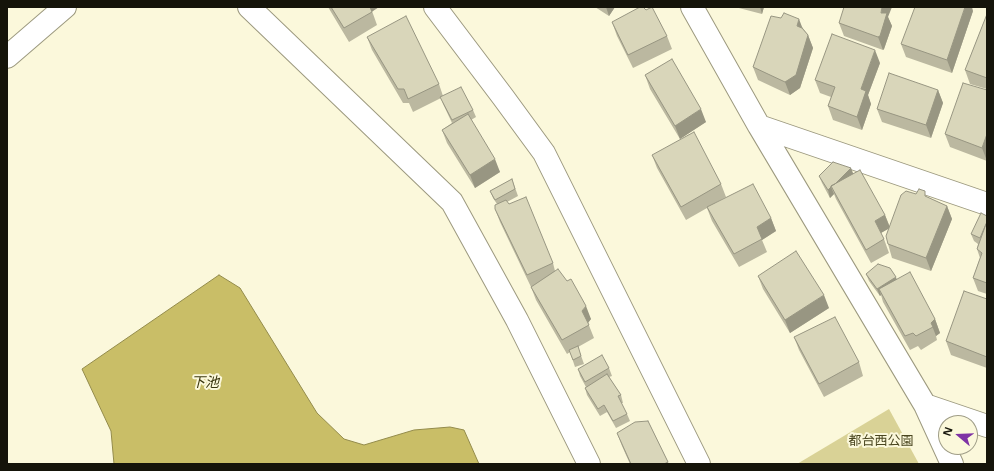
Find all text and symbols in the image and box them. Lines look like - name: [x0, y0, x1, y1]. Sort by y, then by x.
- water label: 下池: [191, 375, 219, 391]
- north arrow: [938, 415, 978, 455]
- text: N: [939, 425, 956, 438]
- park label: 都台西公園: [849, 433, 913, 449]

